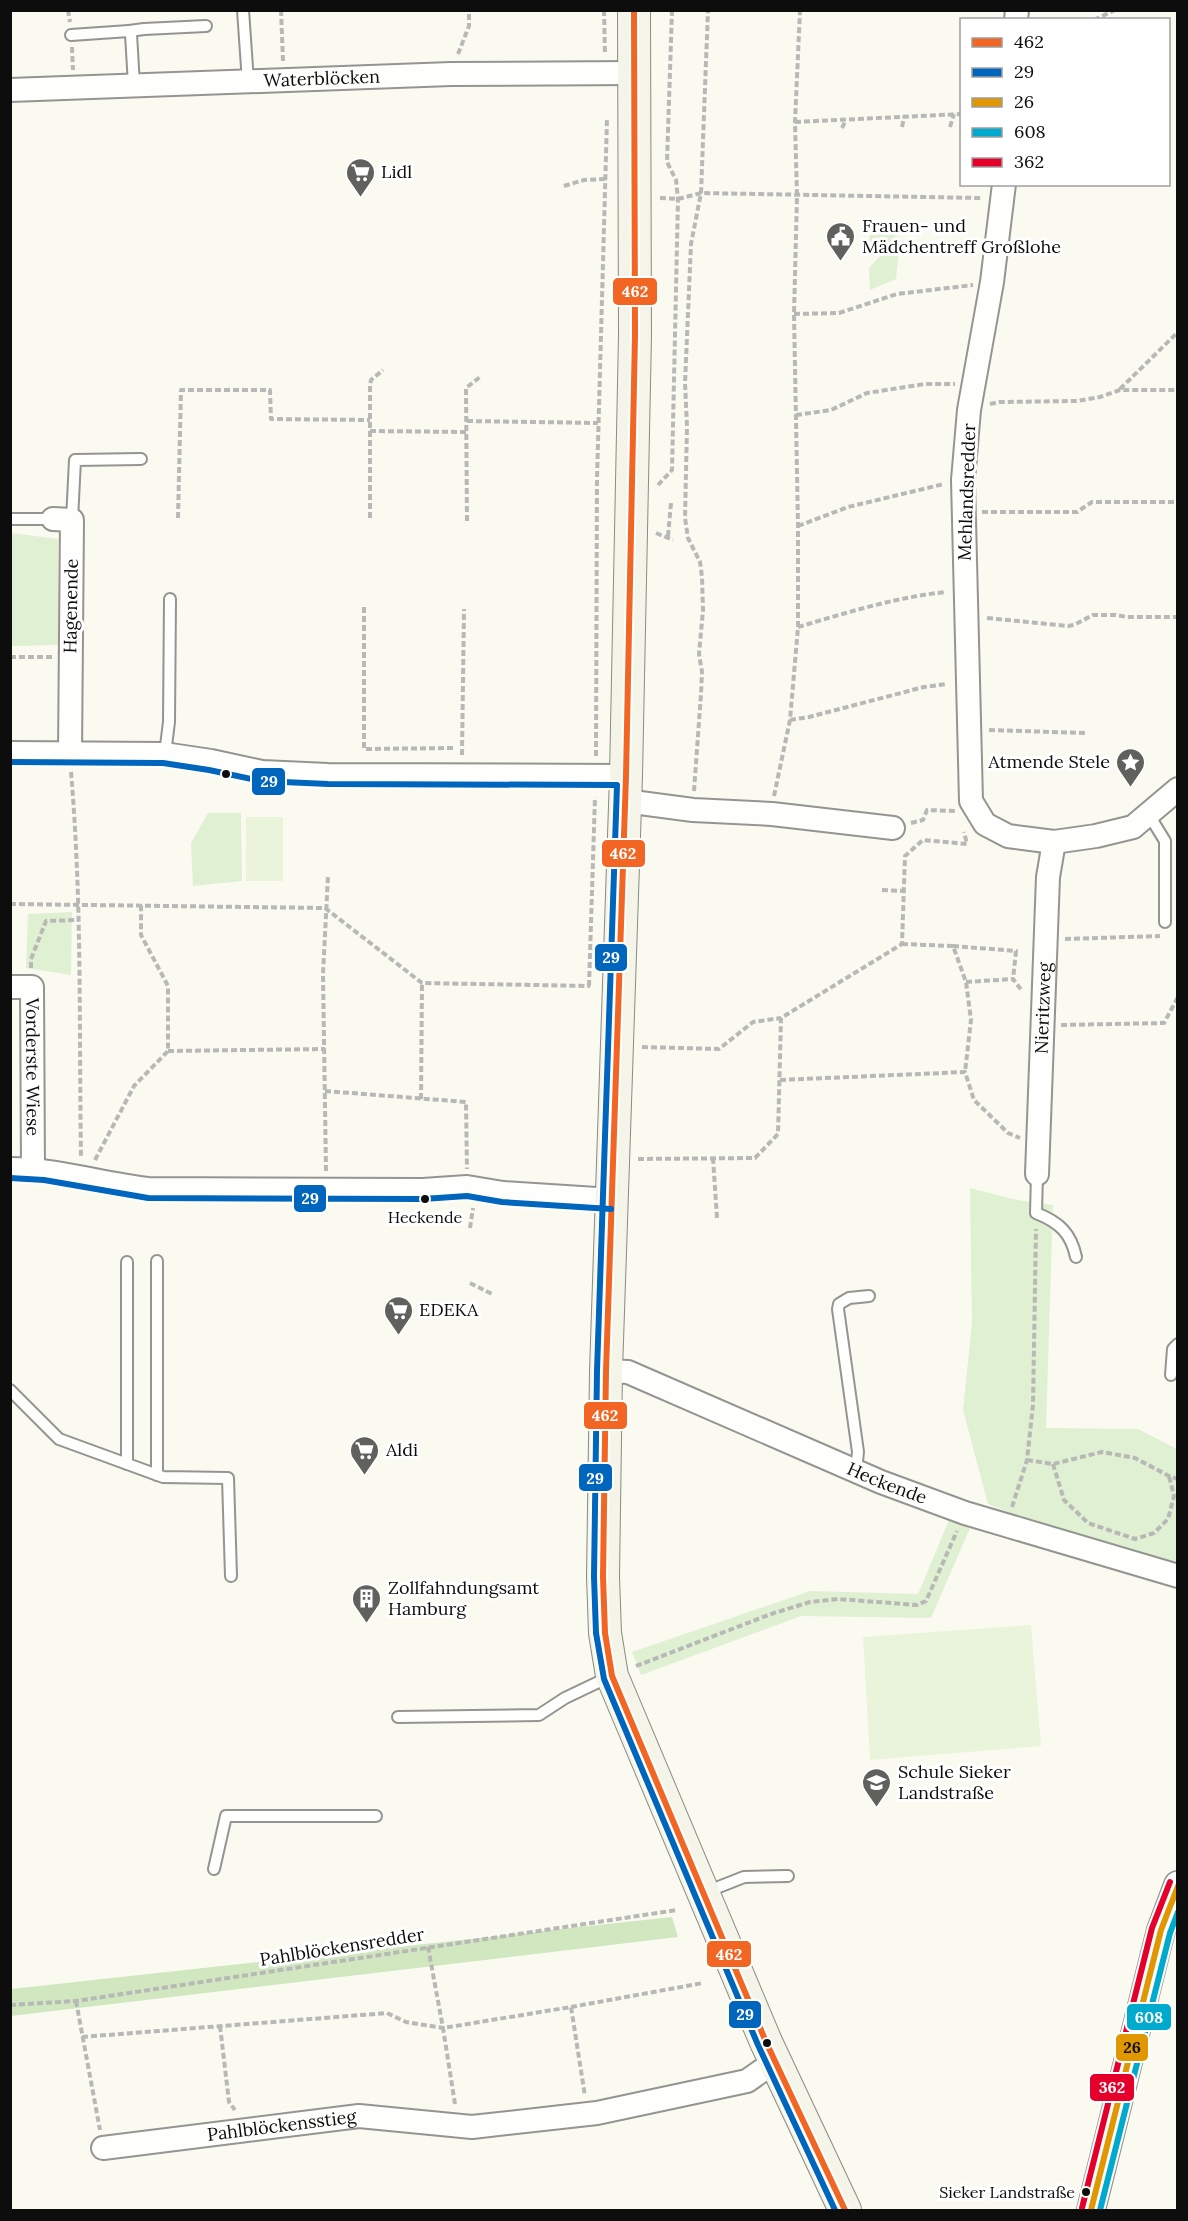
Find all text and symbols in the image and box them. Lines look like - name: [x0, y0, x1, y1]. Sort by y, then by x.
- legend: [960, 18, 1170, 186]
- text: 462: [1014, 30, 1044, 53]
- text: 29: [1014, 60, 1034, 83]
- street label: Waterblöcken: [263, 65, 381, 92]
- text: 26: [1014, 90, 1034, 113]
- text: 608: [1014, 120, 1046, 143]
- text: 362: [1014, 150, 1044, 173]
- supermarket icon: Lidl: [344, 156, 376, 198]
- place label: Lidl: [381, 160, 412, 183]
- place label: Frauen- und Mädchentreff Großlohe: [862, 214, 1061, 258]
- public building icon: Frauen- und Mädchentreff Großlohe: [825, 220, 857, 262]
- line badge: 462: [612, 277, 658, 306]
- text: 462: [622, 281, 648, 301]
- street label: Mehlandsredder: [953, 423, 980, 561]
- street label: Hagenende: [58, 558, 83, 654]
- place icon: Atmende Stele: [1115, 746, 1147, 788]
- place label: Atmende Stele: [987, 750, 1110, 773]
- line badge: 29: [251, 767, 286, 796]
- unlabelled marker: [220, 768, 232, 780]
- text: 29: [260, 771, 278, 791]
- line badge: 462: [601, 839, 646, 868]
- text: 462: [610, 843, 636, 863]
- line badge: 29: [594, 943, 628, 972]
- text: 29: [602, 947, 620, 967]
- street label: Nieritzweg: [1029, 961, 1056, 1054]
- street label: Vorderste Wiese: [21, 997, 45, 1136]
- line badge: 29: [293, 1184, 327, 1213]
- text: 29: [301, 1188, 319, 1208]
- marker: Heckende: [419, 1193, 431, 1205]
- place label: Heckende: [388, 1207, 462, 1227]
- supermarket icon: EDEKA: [382, 1294, 414, 1336]
- place label: EDEKA: [419, 1298, 479, 1321]
- line badge: 462: [583, 1401, 628, 1430]
- text: 462: [592, 1405, 618, 1425]
- supermarket icon: Aldi: [349, 1434, 381, 1476]
- place label: Aldi: [385, 1438, 418, 1461]
- street label: Heckende: [844, 1457, 930, 1509]
- line badge: 29: [578, 1463, 613, 1492]
- text: 29: [586, 1468, 604, 1488]
- place label: Zollfahndungsamt Hamburg: [388, 1576, 539, 1620]
- building icon: Zollfahndungsamt Hamburg: [351, 1582, 383, 1624]
- place label: Schule Sieker Landstraße: [898, 1760, 1011, 1804]
- school or university icon: Schule Sieker Landstraße: [861, 1766, 893, 1808]
- street label: Pahlblöckensredder: [258, 1922, 426, 1971]
- line badge: 462: [706, 1940, 752, 1968]
- text: 462: [716, 1944, 742, 1964]
- line badge: 29: [728, 2000, 762, 2029]
- line badge: 608: [1126, 2003, 1172, 2031]
- text: 29: [736, 2004, 754, 2024]
- text: 608: [1135, 2007, 1163, 2027]
- line badge: 26: [1115, 2033, 1149, 2062]
- unlabelled marker: [761, 2037, 773, 2049]
- text: 26: [1123, 2037, 1141, 2057]
- line badge: 362: [1089, 2073, 1135, 2102]
- text: 362: [1099, 2077, 1125, 2097]
- street label: Pahlblöckensstieg: [206, 2104, 358, 2146]
- place label: Sieker Landstraße: [939, 2182, 1075, 2202]
- marker: Sieker Landstraße: [1080, 2186, 1092, 2198]

